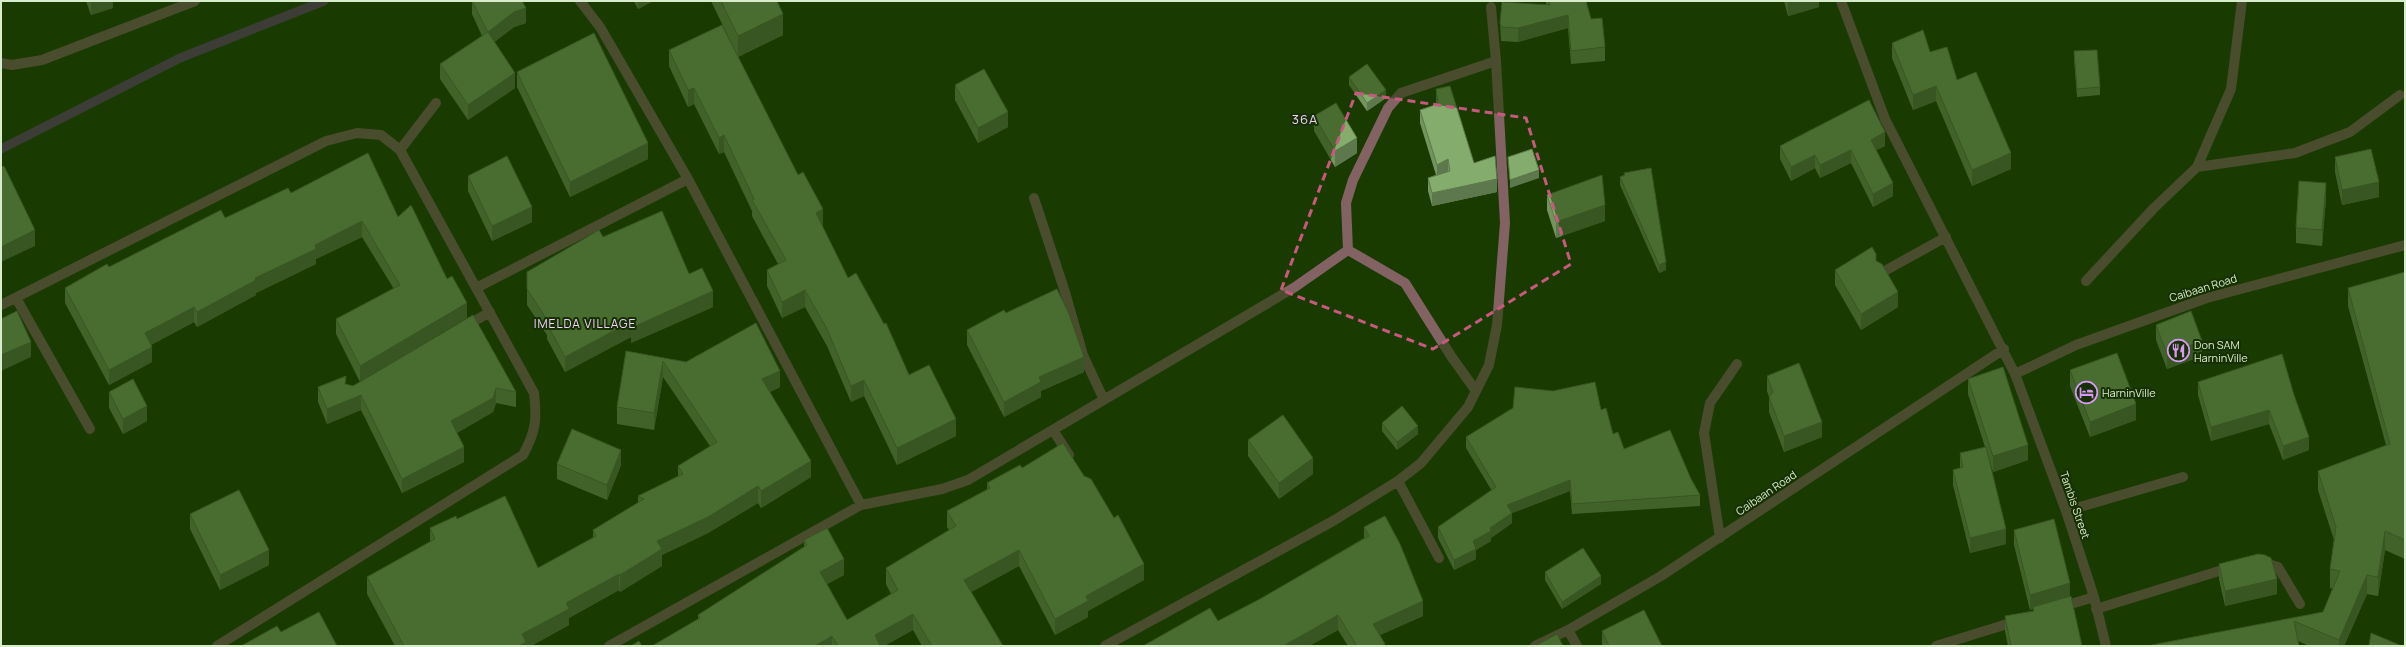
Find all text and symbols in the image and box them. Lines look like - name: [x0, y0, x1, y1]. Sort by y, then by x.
- district label: 36A: [1292, 110, 1318, 128]
- street label: Caibaan Road: [2167, 270, 2239, 305]
- district label: IMELDA VILLAGE: [534, 315, 636, 332]
- place label: Don SAM HarninVille: [2194, 337, 2248, 365]
- restaurant icon: Don SAM HarninVille: [2165, 338, 2191, 364]
- hotel icon: HarninVille: [2074, 380, 2100, 406]
- place label: HarninVille: [2102, 385, 2156, 400]
- street label: Caibaan Road: [1732, 467, 1799, 518]
- street label: Tambis Street: [2057, 469, 2094, 541]

